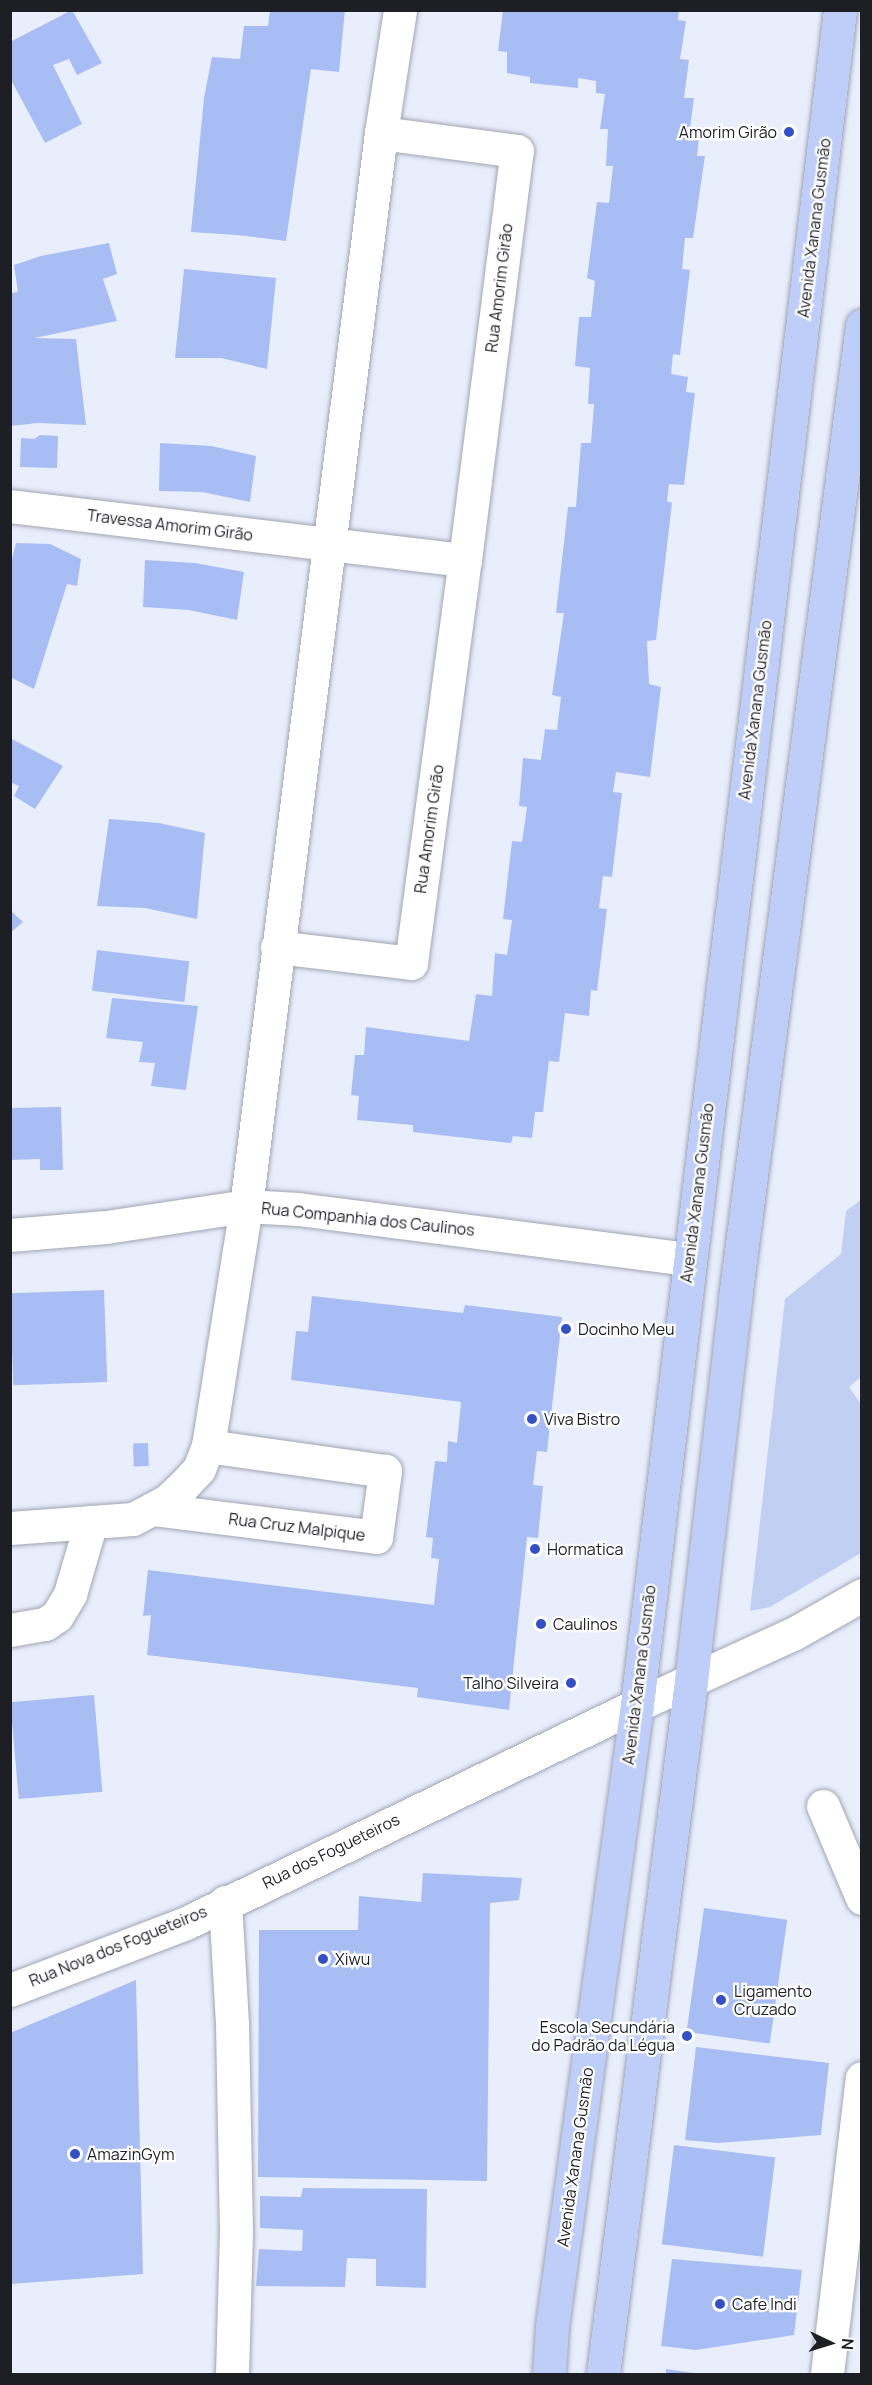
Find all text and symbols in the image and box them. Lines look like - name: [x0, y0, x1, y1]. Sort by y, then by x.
- place label: Amorim Girão: [679, 122, 777, 142]
- marker: Amorim Girão: [782, 125, 796, 139]
- street label: Avenida Xanana Gusmão: [793, 137, 835, 319]
- street label: Rua Amorim Girão: [482, 222, 516, 354]
- street label: Travessa Amorim Girão: [86, 505, 254, 545]
- street label: Avenida Xanana Gusmão: [734, 619, 776, 801]
- street label: Rua Amorim Girão: [410, 763, 448, 895]
- street label: Avenida Xanana Gusmão: [676, 1102, 718, 1284]
- street label: Rua Companhia dos Caulinos: [260, 1198, 476, 1240]
- place label: Docinho Meu: [578, 1319, 675, 1339]
- marker: Docinho Meu: [559, 1322, 573, 1336]
- place label: Viva Bistro: [544, 1409, 620, 1429]
- marker: Viva Bistro: [525, 1412, 539, 1426]
- street label: Rua Cruz Malpique: [227, 1509, 367, 1545]
- place label: Hormatica: [547, 1539, 623, 1559]
- marker: Hormatica: [528, 1542, 542, 1556]
- street label: Avenida Xanana Gusmão: [618, 1584, 660, 1766]
- place label: Caulinos: [553, 1614, 618, 1634]
- marker: Caulinos: [534, 1617, 548, 1631]
- place label: Talho Silveira: [463, 1673, 559, 1693]
- marker: Talho Silveira: [564, 1676, 578, 1690]
- street label: Rua dos Fogueteiros: [259, 1809, 403, 1893]
- street label: Rua Nova dos Fogueteiros: [26, 1901, 210, 1991]
- place label: Xiwu: [335, 1949, 370, 1969]
- marker: Xiwu: [316, 1952, 330, 1966]
- place label: Ligamento Cruzado: [734, 1981, 812, 2019]
- marker: Ligamento Cruzado: [712, 1991, 730, 2009]
- place label: Escola Secundária do Padrão da Légua: [531, 2017, 675, 2055]
- marker: Escola Secundária do Padrão da Légua: [680, 2029, 694, 2043]
- street label: Avenida Xanana Gusmão: [553, 2066, 597, 2248]
- place label: AmazinGym: [87, 2144, 175, 2164]
- marker: AmazinGym: [68, 2147, 82, 2161]
- place label: Cafe Indi: [732, 2294, 797, 2314]
- marker: Cafe Indi: [713, 2297, 727, 2311]
- north arrow: [800, 2313, 860, 2373]
- text: N: [837, 2338, 859, 2351]

